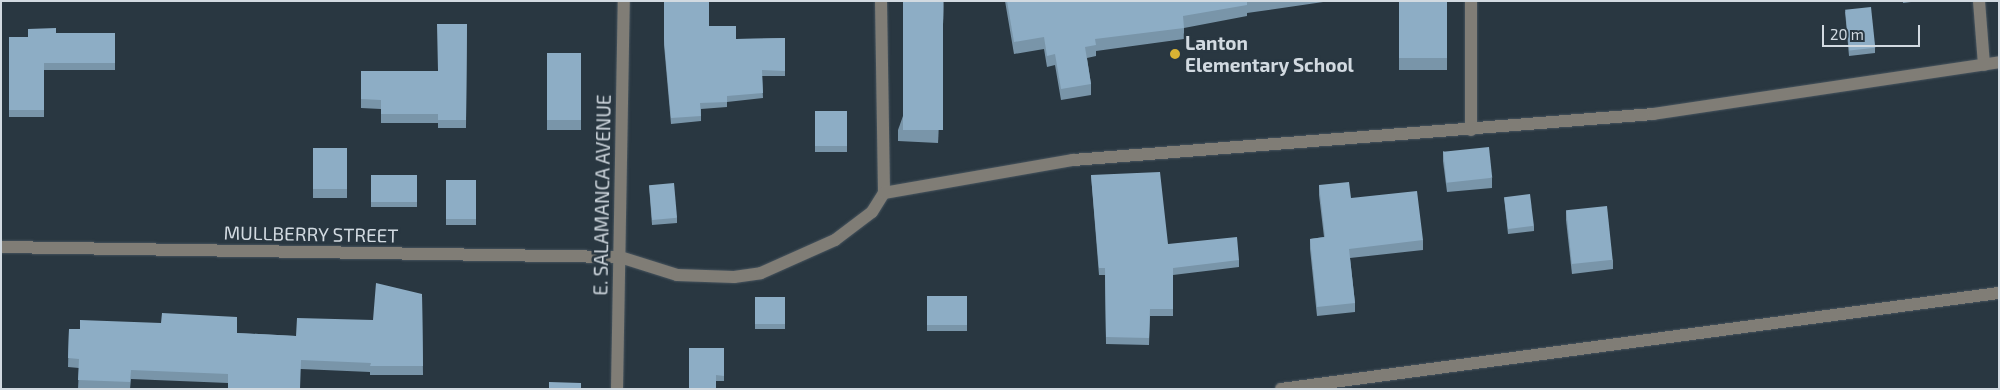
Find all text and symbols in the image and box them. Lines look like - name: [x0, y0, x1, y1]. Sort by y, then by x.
- scale bar: [1825, 15, 1922, 47]
- text: 20 m: [1830, 25, 1864, 43]
- place label: Lanton Elementary School: [1185, 32, 1354, 76]
- marker: Lanton Elementary School: [1169, 48, 1181, 60]
- street label: E. SALAMANCA AVENUE: [589, 94, 615, 296]
- street label: MULLBERRY STREET: [223, 221, 399, 247]

